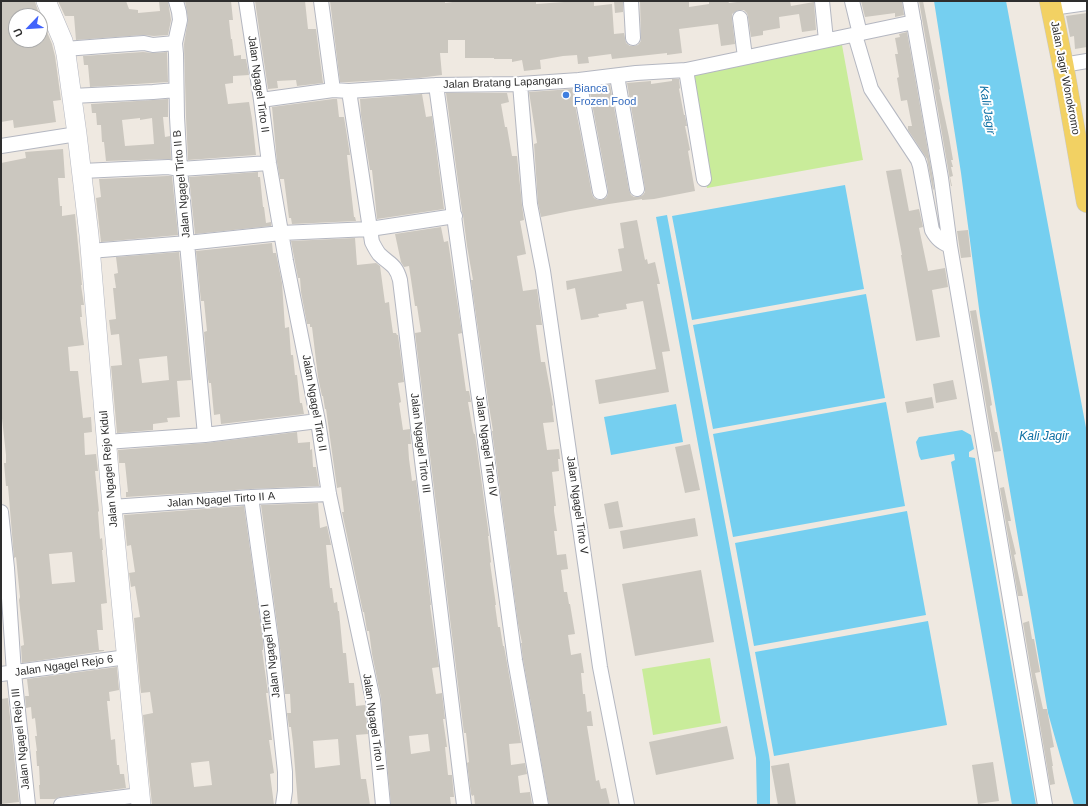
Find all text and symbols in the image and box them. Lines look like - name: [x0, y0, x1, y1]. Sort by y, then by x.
- north arrow: [8, 8, 48, 48]
- street label: Jalan Jagir Wonokromo: [1048, 20, 1082, 136]
- text: U: [11, 27, 25, 39]
- street label: Jalan Ngagel Tirto II: [245, 35, 271, 133]
- street label: Jalan Bratang Lapangan: [443, 74, 563, 92]
- place label: Bianca Frozen Food: [574, 82, 636, 108]
- water label: Kali Jagir: [976, 85, 998, 135]
- marker: Bianca Frozen Food: [561, 90, 571, 100]
- street label: Jalan Ngagel Tirto II B: [171, 129, 193, 239]
- street label: Jalan Ngagel Tirto II: [299, 354, 329, 452]
- street label: Jalan Ngagel Tirto III: [407, 392, 433, 494]
- street label: Jalan Ngagel Tirto IV: [472, 394, 500, 498]
- street label: Jalan Ngagel Rejo Kidul: [97, 410, 121, 528]
- water label: Kali Jagir: [1019, 430, 1069, 444]
- street label: Jalan Ngagel Tirto V: [564, 455, 590, 555]
- street label: Jalan Ngagel Tirto II A: [166, 490, 276, 510]
- street label: Jalan Ngagel Tirto I: [259, 603, 283, 699]
- street label: Jalan Ngagel Rejo 6: [14, 653, 114, 679]
- street label: Jalan Ngagel Tirto II: [360, 673, 386, 771]
- street label: Jalan Ngagel Rejo III: [9, 688, 33, 790]

